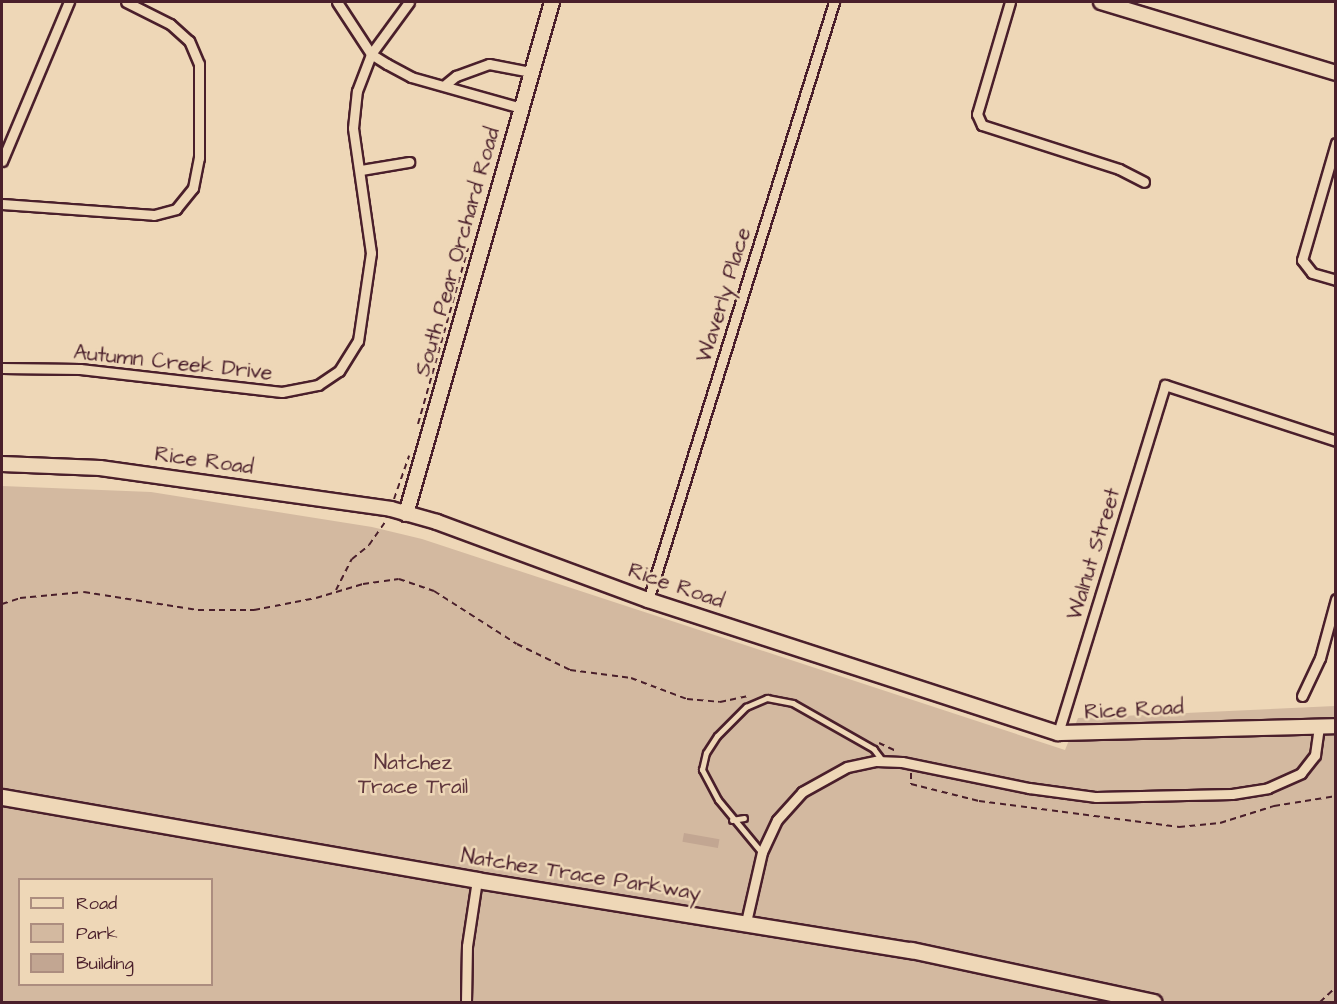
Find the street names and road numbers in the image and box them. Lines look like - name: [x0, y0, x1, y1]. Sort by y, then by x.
- street label: South Pear Orchard Road: [410, 125, 506, 379]
- street label: Waverly Place: [692, 225, 756, 365]
- street label: Autumn Creek Drive: [72, 340, 274, 386]
- street label: Rice Road: [153, 442, 255, 480]
- street label: Walnut Street: [1062, 485, 1126, 623]
- street label: Rice Road: [625, 558, 727, 614]
- street label: Rice Road: [1084, 695, 1184, 725]
- street label: Natchez Trace Parkway: [459, 844, 703, 906]

